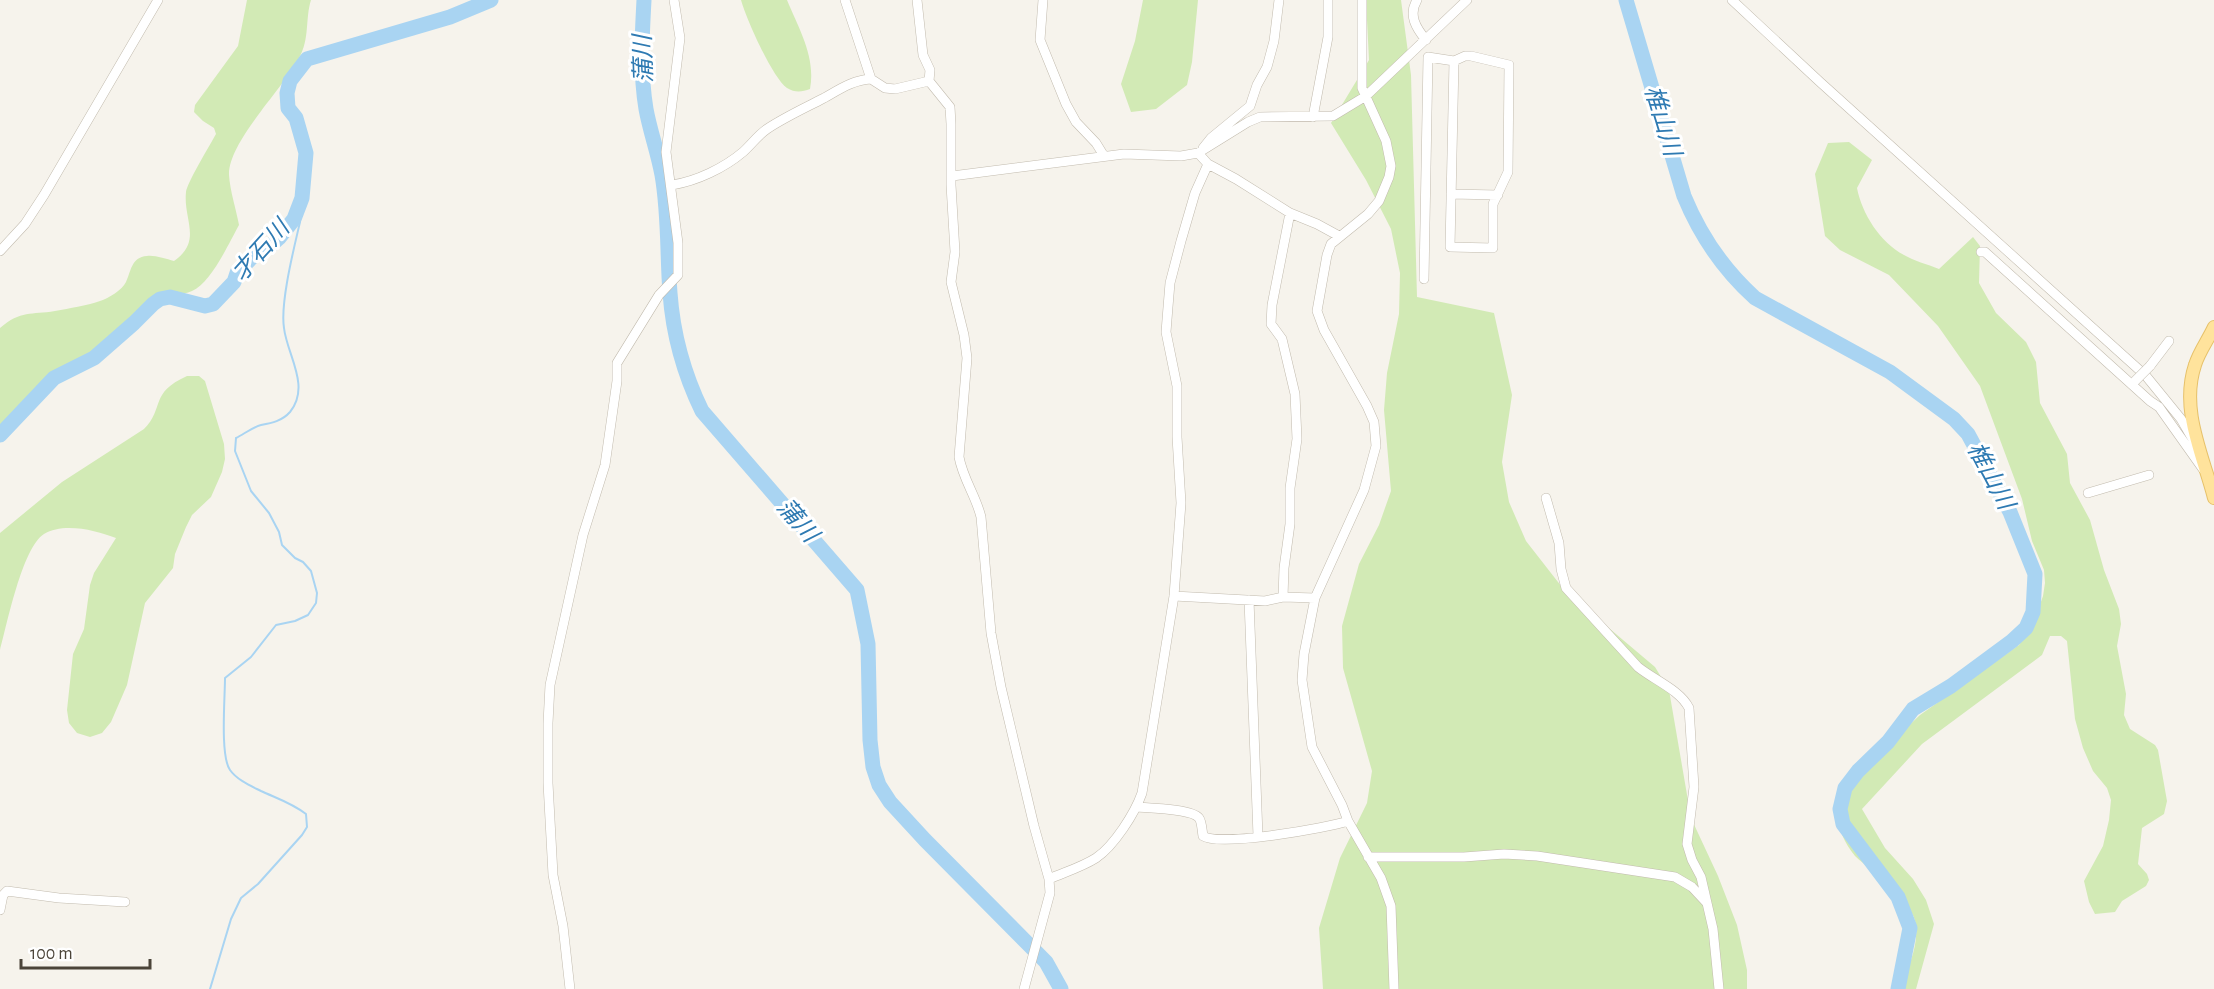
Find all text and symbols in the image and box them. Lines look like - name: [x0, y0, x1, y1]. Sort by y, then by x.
- water label: 蒲川: [629, 32, 657, 83]
- water label: 椎山川: [1640, 82, 1687, 162]
- water label: 才石川: [227, 213, 296, 286]
- water label: 椎山川: [1963, 438, 2021, 516]
- water label: 蒲川: [772, 494, 825, 549]
- scale bar: [21, 932, 150, 970]
- text: 100 m: [30, 945, 73, 963]

